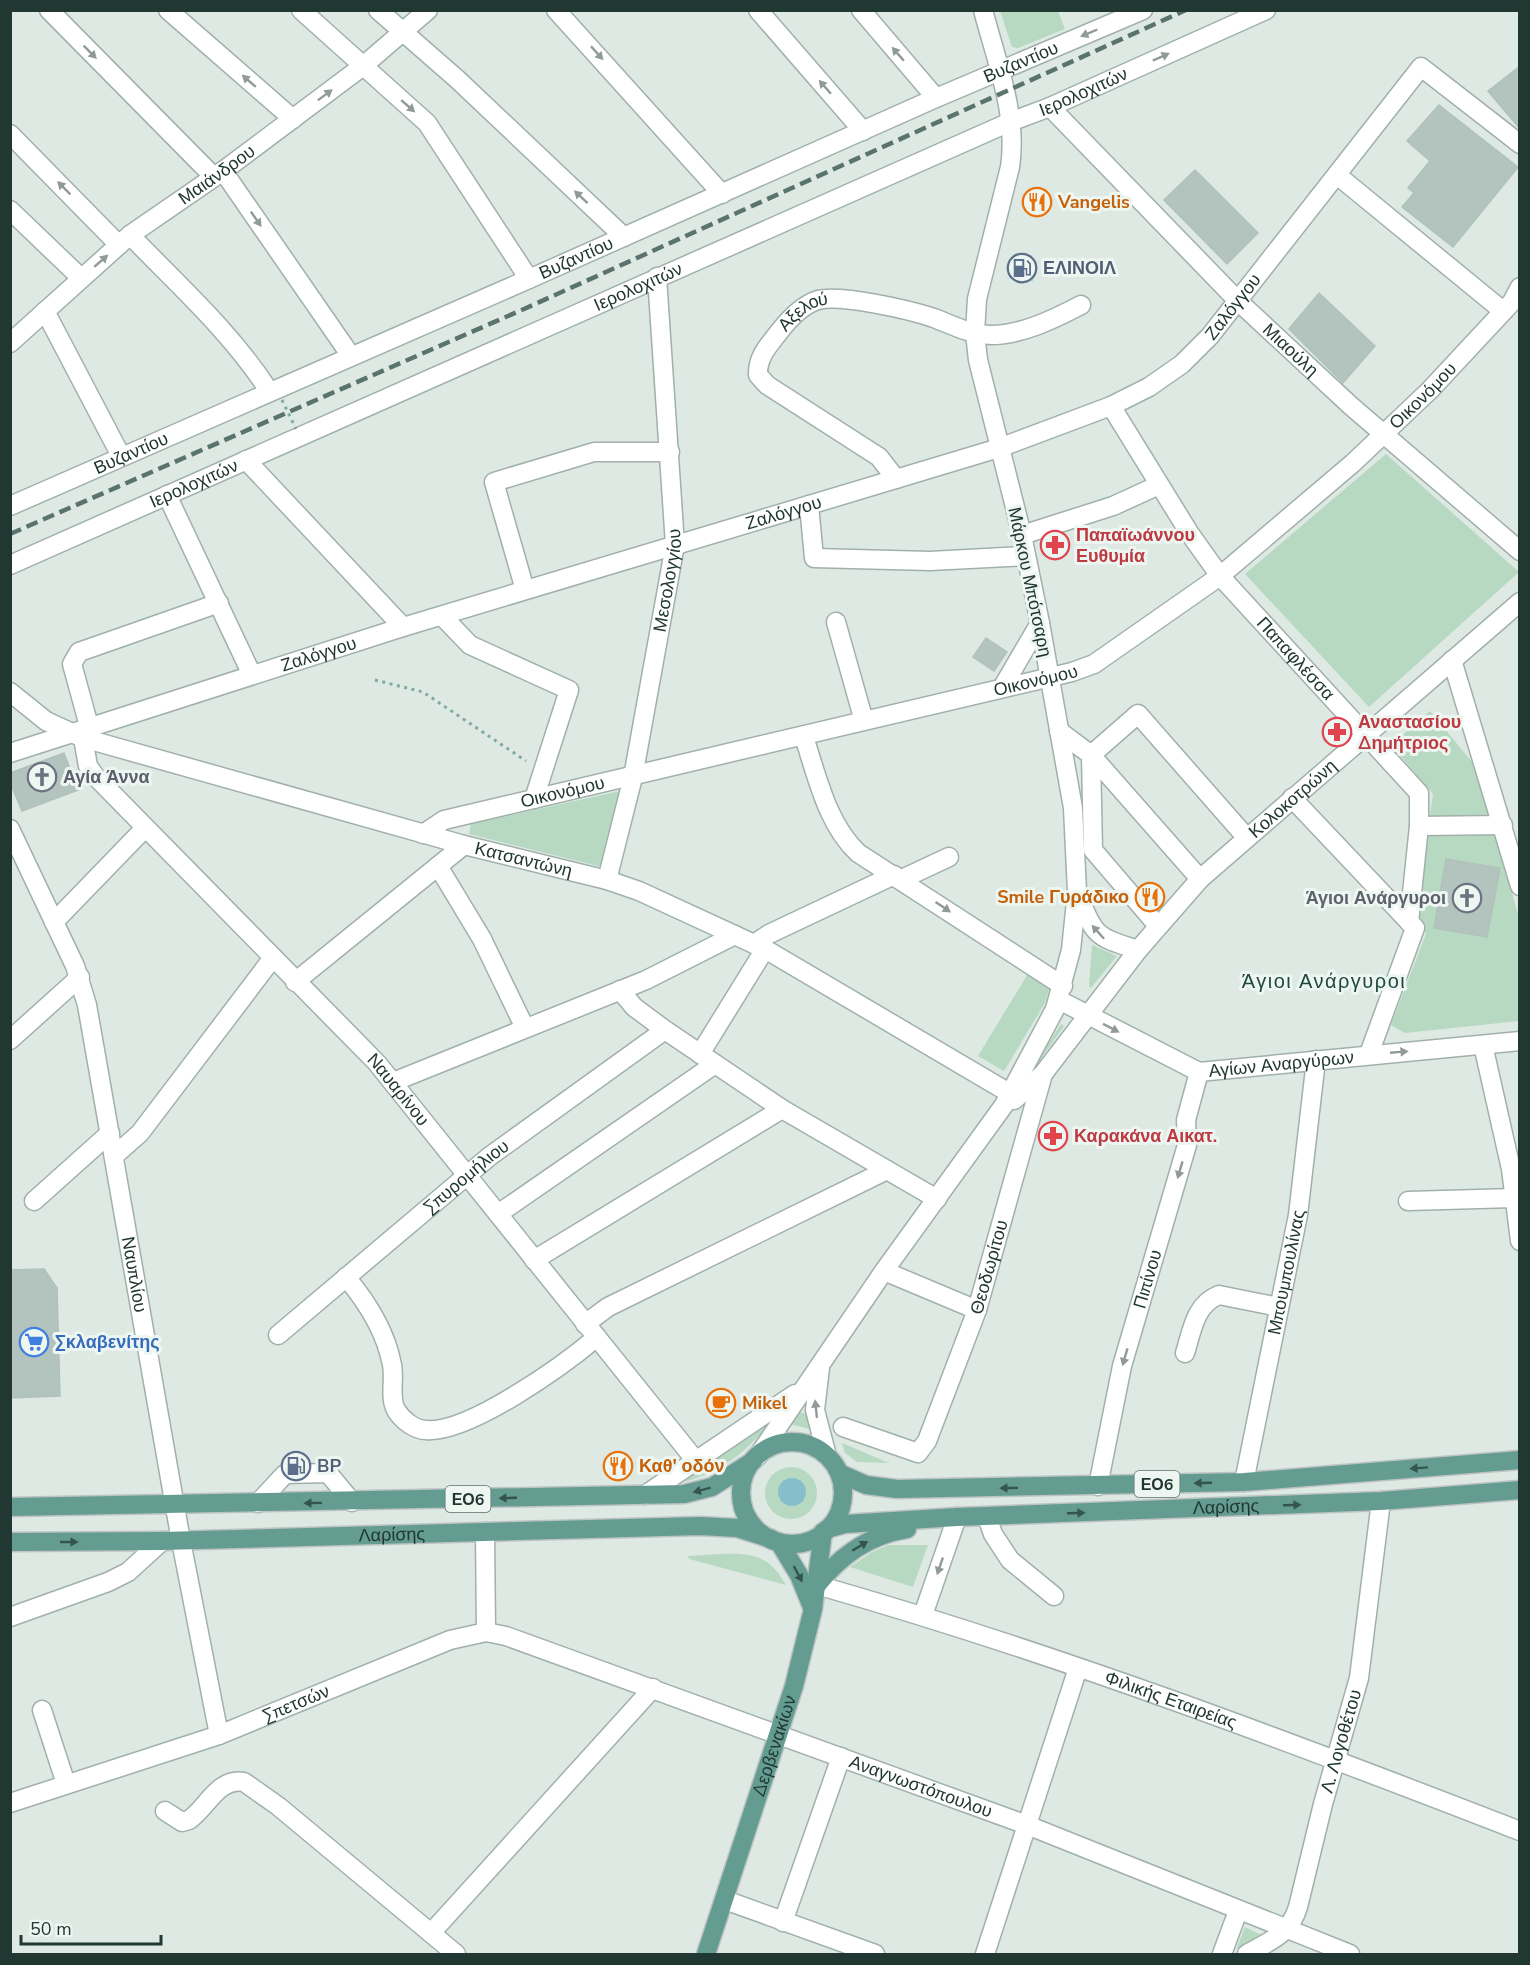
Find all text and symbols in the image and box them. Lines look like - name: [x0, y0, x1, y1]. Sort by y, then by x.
- one-way arrow: [1079, 28, 1097, 38]
- street label: Βυζαντίου: [980, 35, 1062, 88]
- one-way arrow: [83, 45, 97, 59]
- one-way arrow: [590, 45, 603, 60]
- one-way arrow: [892, 46, 905, 62]
- one-way arrow: [1152, 52, 1170, 62]
- street label: Ιερολοχιτών: [1036, 62, 1131, 122]
- one-way arrow: [241, 74, 256, 88]
- one-way arrow: [819, 80, 832, 95]
- one-way arrow: [317, 90, 332, 102]
- one-way arrow: [400, 99, 415, 112]
- street label: Μαιάνδρου: [174, 139, 260, 210]
- one-way arrow: [57, 182, 71, 196]
- restaurant icon: Vangelis: [1021, 186, 1053, 218]
- place label: Vangelis: [1057, 190, 1130, 214]
- one-way arrow: [575, 191, 589, 205]
- one-way arrow: [250, 211, 261, 227]
- street label: Βυζαντίου: [535, 231, 617, 285]
- fuel station icon: ΕΛΙΝΟΙΛ: [1006, 252, 1038, 284]
- one-way arrow: [93, 254, 108, 268]
- place label: ΕΛΙΝΟΙΛ: [1043, 256, 1116, 280]
- street label: Ιερολοχιτών: [590, 257, 686, 317]
- street label: Ζαλόγγου: [1199, 269, 1266, 345]
- street label: Αξελού: [772, 287, 829, 336]
- street label: Μιαούλη: [1257, 318, 1324, 382]
- street label: Οικονόμου: [1384, 357, 1462, 435]
- street label: Βυζαντίου: [90, 426, 172, 480]
- street label: Ιερολοχιτών: [146, 453, 242, 514]
- street label: Ζαλόγγου: [743, 490, 824, 535]
- street label: Μάρκου Μπότσαρη: [1002, 505, 1058, 659]
- place label: Παπαϊωάννου Ευθυμία: [1076, 523, 1195, 568]
- street label: Μεσολογγίου: [647, 528, 687, 634]
- pharmacy icon: Παπαϊωάννου Ευθυμία: [1039, 529, 1071, 561]
- street label: Παπαφλέσσα: [1251, 612, 1340, 705]
- street label: Ζαλόγγου: [278, 631, 359, 677]
- street label: Οικονόμου: [991, 659, 1081, 702]
- place label: Αναστασίου Δημήτριος: [1358, 710, 1461, 755]
- pharmacy icon: Αναστασίου Δημήτριος: [1321, 716, 1353, 748]
- street label: Κολοκοτρώνη: [1244, 754, 1342, 844]
- church icon: Αγία Άννα: [26, 761, 58, 793]
- place label: Αγία Άννα: [63, 765, 150, 789]
- street label: Οικονόμου: [518, 771, 607, 814]
- street label: Κατσαντώνη: [472, 836, 575, 883]
- restaurant icon: Smile Γυράδικο: [1134, 881, 1166, 913]
- church icon: Άγιοι Ανάργυροι: [1451, 882, 1483, 914]
- place label: Smile Γυράδικο: [997, 885, 1129, 909]
- place label: Άγιοι Ανάργυροι: [1306, 886, 1446, 910]
- one-way arrow: [934, 901, 950, 913]
- one-way arrow: [1091, 924, 1105, 939]
- district label: Άγιοι Ανάργυροι: [1242, 968, 1406, 995]
- one-way arrow: [1102, 1023, 1119, 1033]
- street label: Αγίων Αναργύρων: [1207, 1045, 1355, 1083]
- one-way arrow: [1389, 1047, 1408, 1057]
- street label: Ναυαρίνου: [362, 1048, 435, 1131]
- pharmacy icon: Καρακάνα Αικατ.: [1037, 1120, 1069, 1152]
- place label: Καρακάνα Αικατ.: [1074, 1124, 1217, 1148]
- street label: Σπυρομήλιου: [418, 1134, 514, 1219]
- one-way arrow: [1175, 1161, 1184, 1179]
- street label: Μπουμπουλίνας: [1262, 1208, 1311, 1337]
- street label: Θεοδωρίτου: [964, 1217, 1014, 1317]
- street label: Ναυπλίου: [116, 1235, 153, 1314]
- street label: Πιπίνου: [1128, 1247, 1168, 1311]
- supermarket icon: Σκλαβενίτης: [18, 1326, 50, 1358]
- place label: Σκλαβενίτης: [55, 1330, 160, 1354]
- one-way arrow: [1120, 1348, 1129, 1366]
- cafe icon: Mikel: [705, 1387, 737, 1419]
- place label: Mikel: [742, 1391, 787, 1415]
- one-way arrow: [811, 1399, 821, 1418]
- fuel station icon: BP: [280, 1450, 312, 1482]
- restaurant icon: Καθ' οδόν: [602, 1450, 634, 1482]
- place label: BP: [317, 1454, 341, 1478]
- place label: Καθ' οδόν: [639, 1454, 725, 1478]
- one-way arrow: [1409, 1463, 1428, 1473]
- road number: ΕΟ6: [1134, 1471, 1180, 1497]
- one-way arrow: [1194, 1478, 1213, 1488]
- one-way arrow: [999, 1483, 1018, 1493]
- road number: ΕΟ6: [446, 1486, 490, 1512]
- one-way arrow: [693, 1486, 711, 1495]
- one-way arrow: [498, 1493, 517, 1503]
- street label: Λαρίσης: [1192, 1494, 1260, 1520]
- one-way arrow: [303, 1498, 322, 1507]
- one-way arrow: [1282, 1500, 1301, 1509]
- one-way arrow: [1067, 1509, 1086, 1518]
- street label: Λαρίσης: [358, 1522, 426, 1548]
- one-way arrow: [59, 1537, 78, 1547]
- one-way arrow: [852, 1540, 868, 1551]
- one-way arrow: [935, 1557, 945, 1575]
- one-way arrow: [793, 1566, 803, 1583]
- street label: Φιλικής Εταιρείας: [1102, 1665, 1240, 1735]
- street label: Σπετσών: [259, 1679, 333, 1728]
- street label: Λ. Λογοθέτου: [1315, 1687, 1367, 1796]
- street label: Δερβενακίων: [747, 1692, 802, 1800]
- street label: Αναγνωστόπουλου: [846, 1750, 996, 1823]
- scale bar: [21, 1908, 160, 1946]
- text: 50 m: [30, 1917, 72, 1941]

